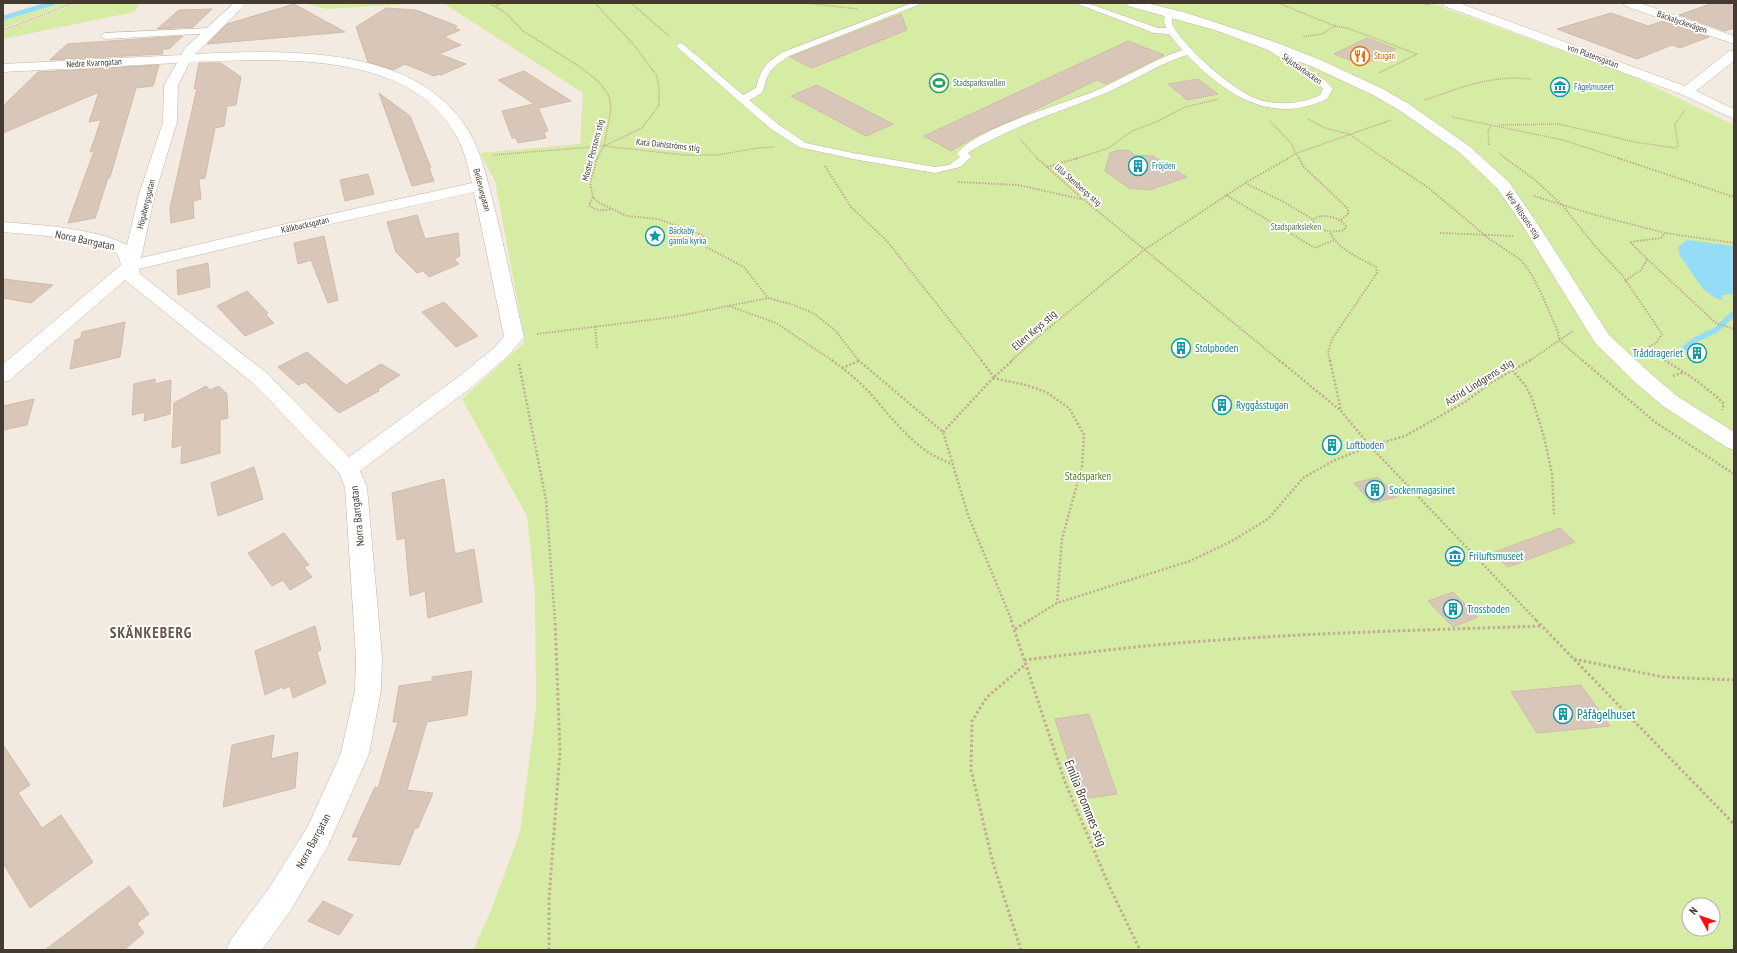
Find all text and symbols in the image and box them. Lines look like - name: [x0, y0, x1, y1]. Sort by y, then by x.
- street label: Bäckalyckevägen: [1656, 8, 1709, 35]
- street label: von Platensgatan: [1566, 41, 1620, 70]
- restaurant icon: Stugan: [1349, 45, 1371, 67]
- place label: Stugan: [1374, 50, 1396, 61]
- street label: Skjutsarbacken: [1279, 51, 1325, 87]
- street label: Nedre Kvarngatan: [66, 56, 122, 69]
- sports icon: Stadsparksvallen: [928, 72, 950, 94]
- museum icon: Fågelmuseet: [1549, 76, 1571, 98]
- place label: Stadsparksvallen: [953, 77, 1005, 88]
- place label: Fågelmuseet: [1574, 81, 1614, 92]
- street label: Moster Perssons stig: [579, 118, 606, 182]
- street label: Kata Dahlströms stig: [636, 136, 701, 153]
- building icon: Fröjden: [1127, 155, 1149, 177]
- place label: Fröjden: [1152, 160, 1176, 172]
- street label: Ulla Stenbergs stig: [1053, 161, 1104, 208]
- street label: Bellevuegatan: [471, 167, 494, 213]
- street label: Högabergsgatan: [134, 178, 157, 230]
- street label: Vera Nilssons stig: [1503, 188, 1543, 240]
- street label: Kälkbacksgatan: [280, 214, 330, 235]
- park label: Stadsparksleken: [1271, 221, 1321, 232]
- place icon: Bäckaby gamla kyrka: [644, 225, 666, 247]
- place label: Bäckaby gamla kyrka: [669, 225, 707, 246]
- street label: Norra Barrgatan: [54, 227, 116, 253]
- street label: Ellen Keys stig: [1009, 307, 1060, 353]
- building icon: Stolpboden: [1170, 337, 1192, 359]
- place label: Stolpboden: [1195, 341, 1239, 355]
- building icon: Tråddrageriet: [1686, 342, 1708, 364]
- place label: Tråddrageriet: [1632, 346, 1683, 360]
- street label: Astrid Lindgrens stig: [1442, 355, 1516, 409]
- building icon: Ryggåsstugan: [1211, 394, 1233, 416]
- place label: Ryggåsstugan: [1236, 398, 1288, 412]
- building icon: Loftboden: [1321, 434, 1343, 456]
- place label: Loftboden: [1346, 438, 1384, 452]
- park label: Stadsparken: [1065, 469, 1111, 483]
- building icon: Sockenmagasinet: [1364, 479, 1386, 501]
- place label: Sockenmagasinet: [1389, 483, 1455, 497]
- street label: Norra Barrgatan: [347, 485, 367, 547]
- museum icon: Friluftsmuseet: [1444, 545, 1466, 567]
- place label: Friluftsmuseet: [1469, 549, 1523, 563]
- building icon: Trossboden: [1442, 598, 1464, 620]
- place label: Trossboden: [1467, 602, 1510, 616]
- district label: SKÄNKEBERG: [110, 623, 192, 642]
- building icon: Påfågelhuset: [1552, 703, 1574, 725]
- place label: Påfågelhuset: [1577, 706, 1636, 723]
- street label: Emilia Brommes stig: [1060, 757, 1111, 849]
- street label: Norra Barrgatan: [293, 811, 333, 871]
- north arrow: [1681, 897, 1721, 937]
- text: N: [1686, 904, 1701, 917]

